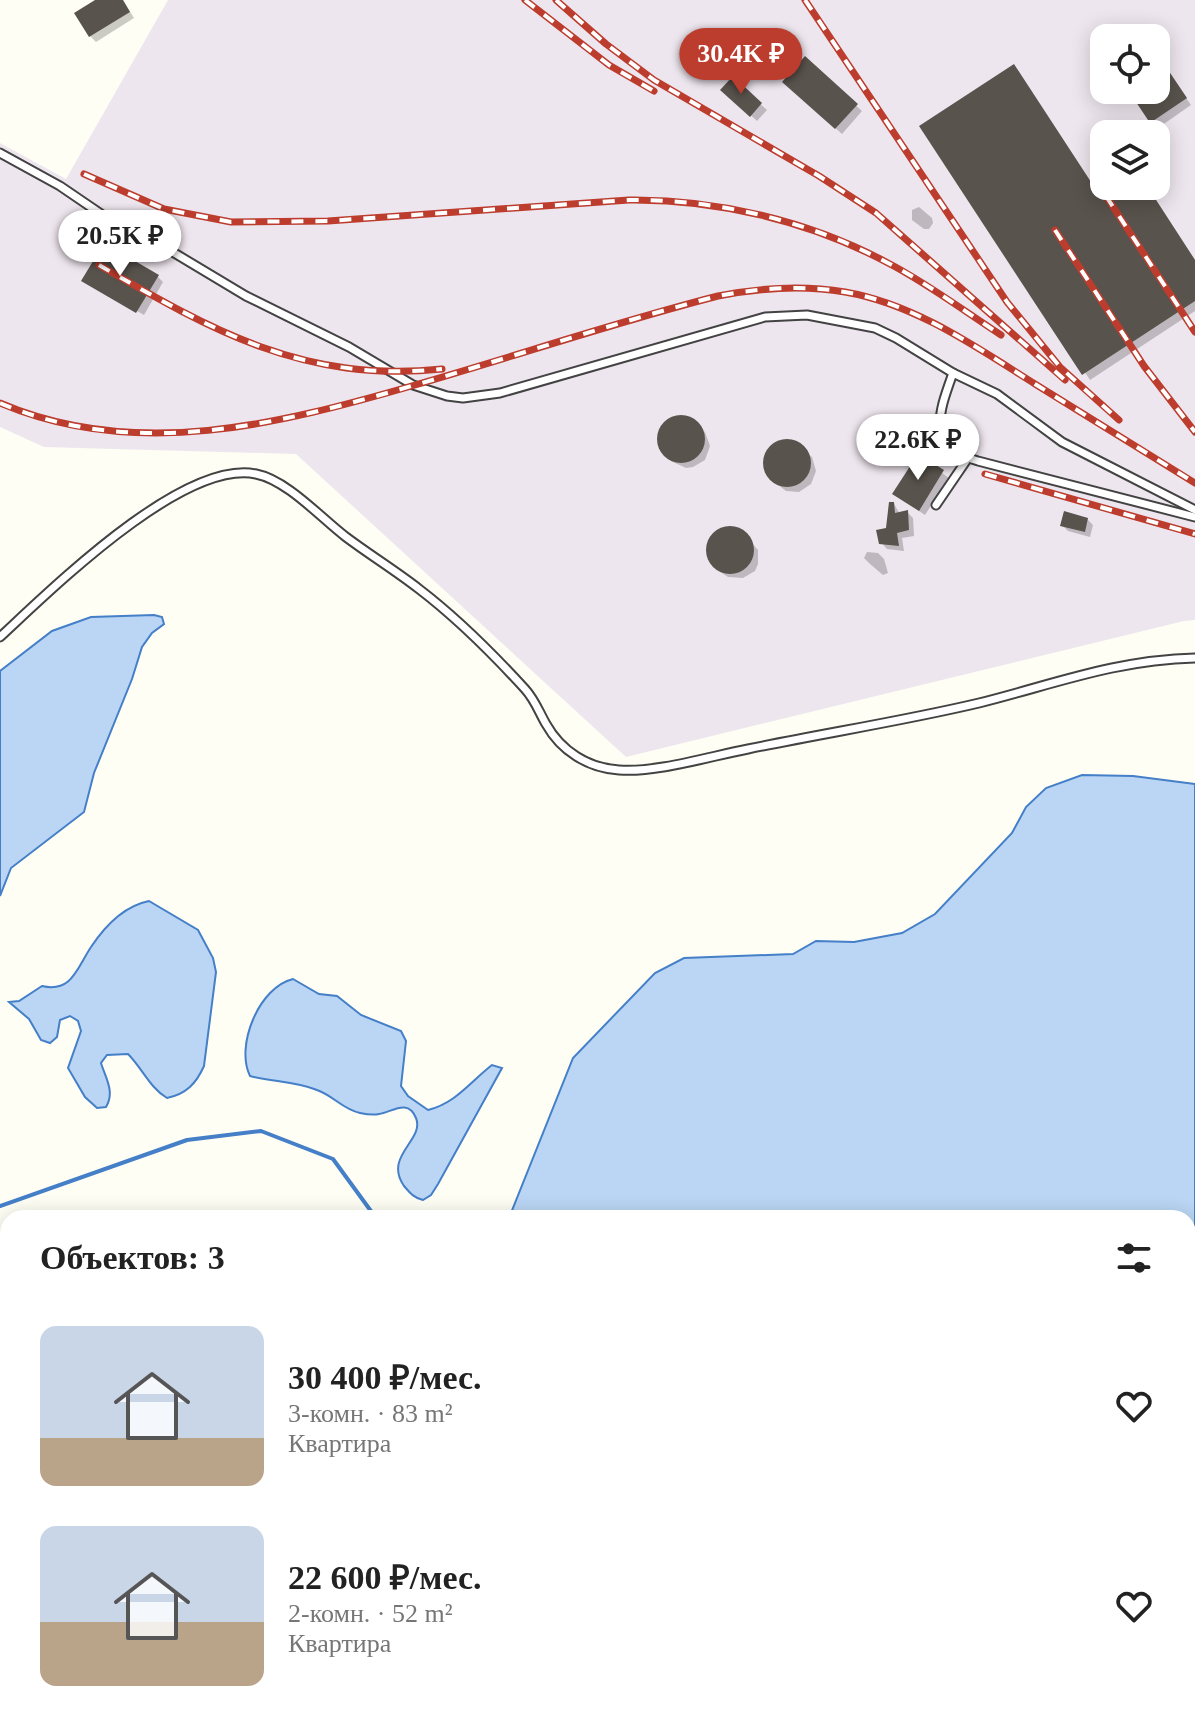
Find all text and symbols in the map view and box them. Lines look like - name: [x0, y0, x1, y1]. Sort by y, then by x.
- map controls: [1090, 24, 1170, 200]
- button: locate: [1090, 24, 1170, 104]
- pin: 30.4K ₽: [667, 28, 815, 96]
- text: 30.4K ₽: [697, 39, 785, 68]
- button: layers: [1090, 120, 1170, 200]
- pin: 20.5K ₽: [46, 210, 194, 278]
- text: 20.5K ₽: [76, 221, 164, 250]
- pin: 22.6K ₽: [844, 414, 992, 482]
- text: 22.6K ₽: [874, 425, 962, 454]
- icon: filters: [1112, 1236, 1156, 1280]
- text: Объектов: 3: [40, 1239, 225, 1276]
- icon: home: [104, 1358, 200, 1454]
- text: 30 400 ₽/мес.: [288, 1359, 482, 1396]
- icon: heart: [1112, 1384, 1156, 1428]
- text: 3-комн. · 83 m²: [288, 1399, 453, 1428]
- text: Квартира: [288, 1429, 391, 1458]
- icon: home: [104, 1558, 200, 1654]
- text: 22 600 ₽/мес.: [288, 1559, 482, 1596]
- icon: heart: [1112, 1584, 1156, 1628]
- text: 2-комн. · 52 m²: [288, 1599, 453, 1628]
- text: Квартира: [288, 1629, 391, 1658]

